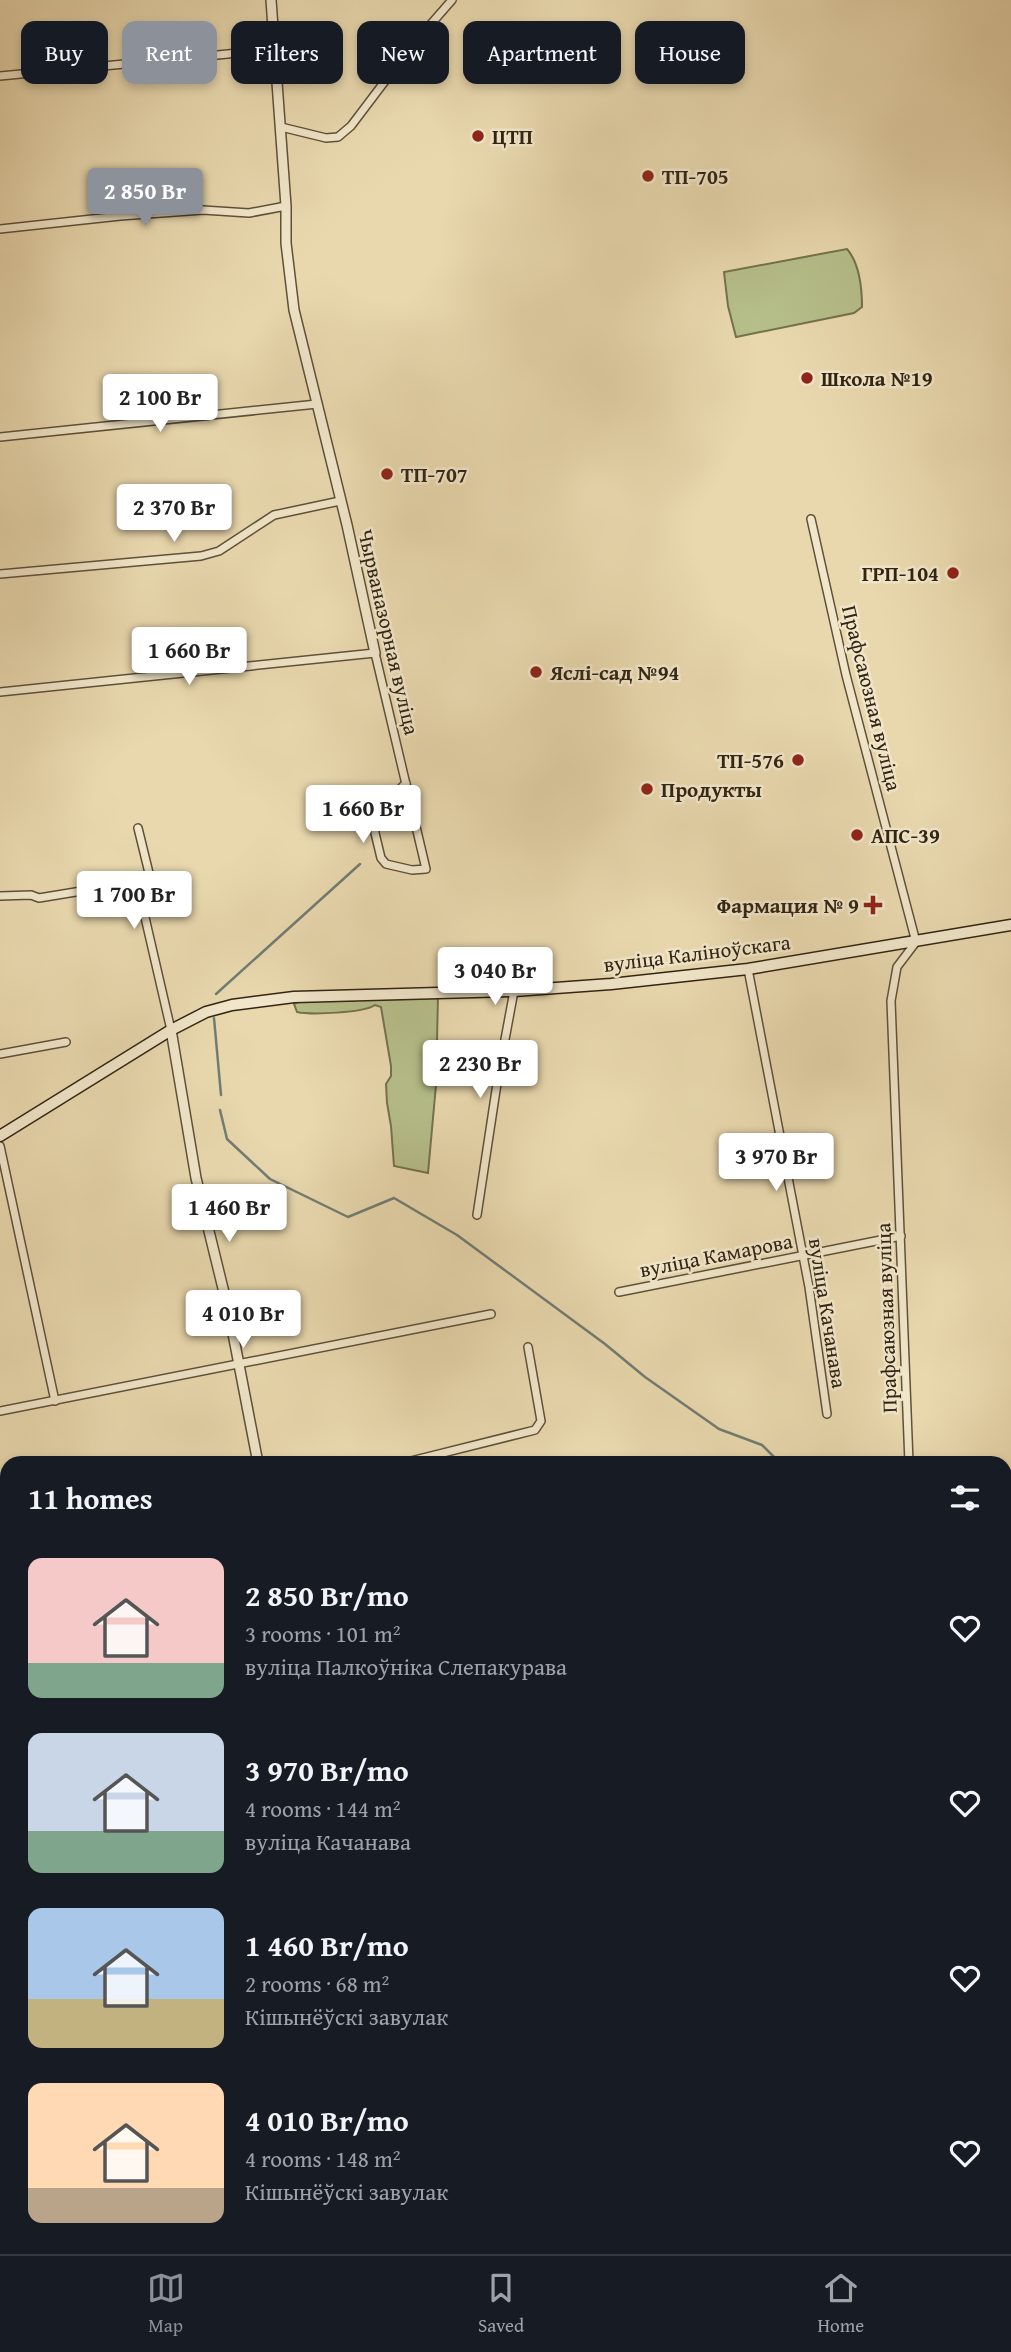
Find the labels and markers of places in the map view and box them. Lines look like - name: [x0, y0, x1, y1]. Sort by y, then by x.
- place label: ЦТП: [492, 121, 533, 152]
- marker: ЦТП: [470, 128, 486, 144]
- place label: ТП-705: [662, 161, 729, 192]
- pin: 2 850 Br: [73, 168, 217, 228]
- marker: ТП-705: [640, 168, 656, 184]
- place label: Школа №19: [821, 363, 933, 394]
- marker: Школа №19: [799, 370, 815, 386]
- pin: 2 100 Br: [88, 374, 232, 434]
- place label: ТП-707: [401, 459, 468, 490]
- marker: ТП-707: [379, 466, 395, 482]
- pin: 2 370 Br: [102, 484, 246, 544]
- place label: ГРП-104: [862, 558, 939, 589]
- marker: ГРП-104: [945, 565, 961, 581]
- pin: 1 660 Br: [117, 628, 261, 687]
- place label: Яслі-сад №94: [549, 657, 680, 688]
- marker: Яслі-сад №94: [528, 664, 544, 680]
- place label: ТП-576: [717, 745, 784, 776]
- marker: ТП-576: [790, 752, 806, 768]
- place label: Продукты: [661, 774, 762, 805]
- marker: Продукты: [639, 781, 655, 797]
- pin: 1 660 Br: [291, 786, 435, 845]
- place label: АПС-39: [871, 820, 940, 851]
- marker: АПС-39: [849, 827, 865, 843]
- pin: 1 700 Br: [62, 872, 206, 931]
- place label: Фармация № 9: [717, 890, 859, 921]
- marker: Фармация № 9: [865, 897, 881, 913]
- pin: 3 040 Br: [423, 948, 567, 1007]
- pin: 2 230 Br: [408, 1040, 552, 1100]
- pin: 3 970 Br: [704, 1134, 848, 1193]
- pin: 1 460 Br: [157, 1184, 301, 1244]
- pin: 4 010 Br: [171, 1290, 315, 1350]

